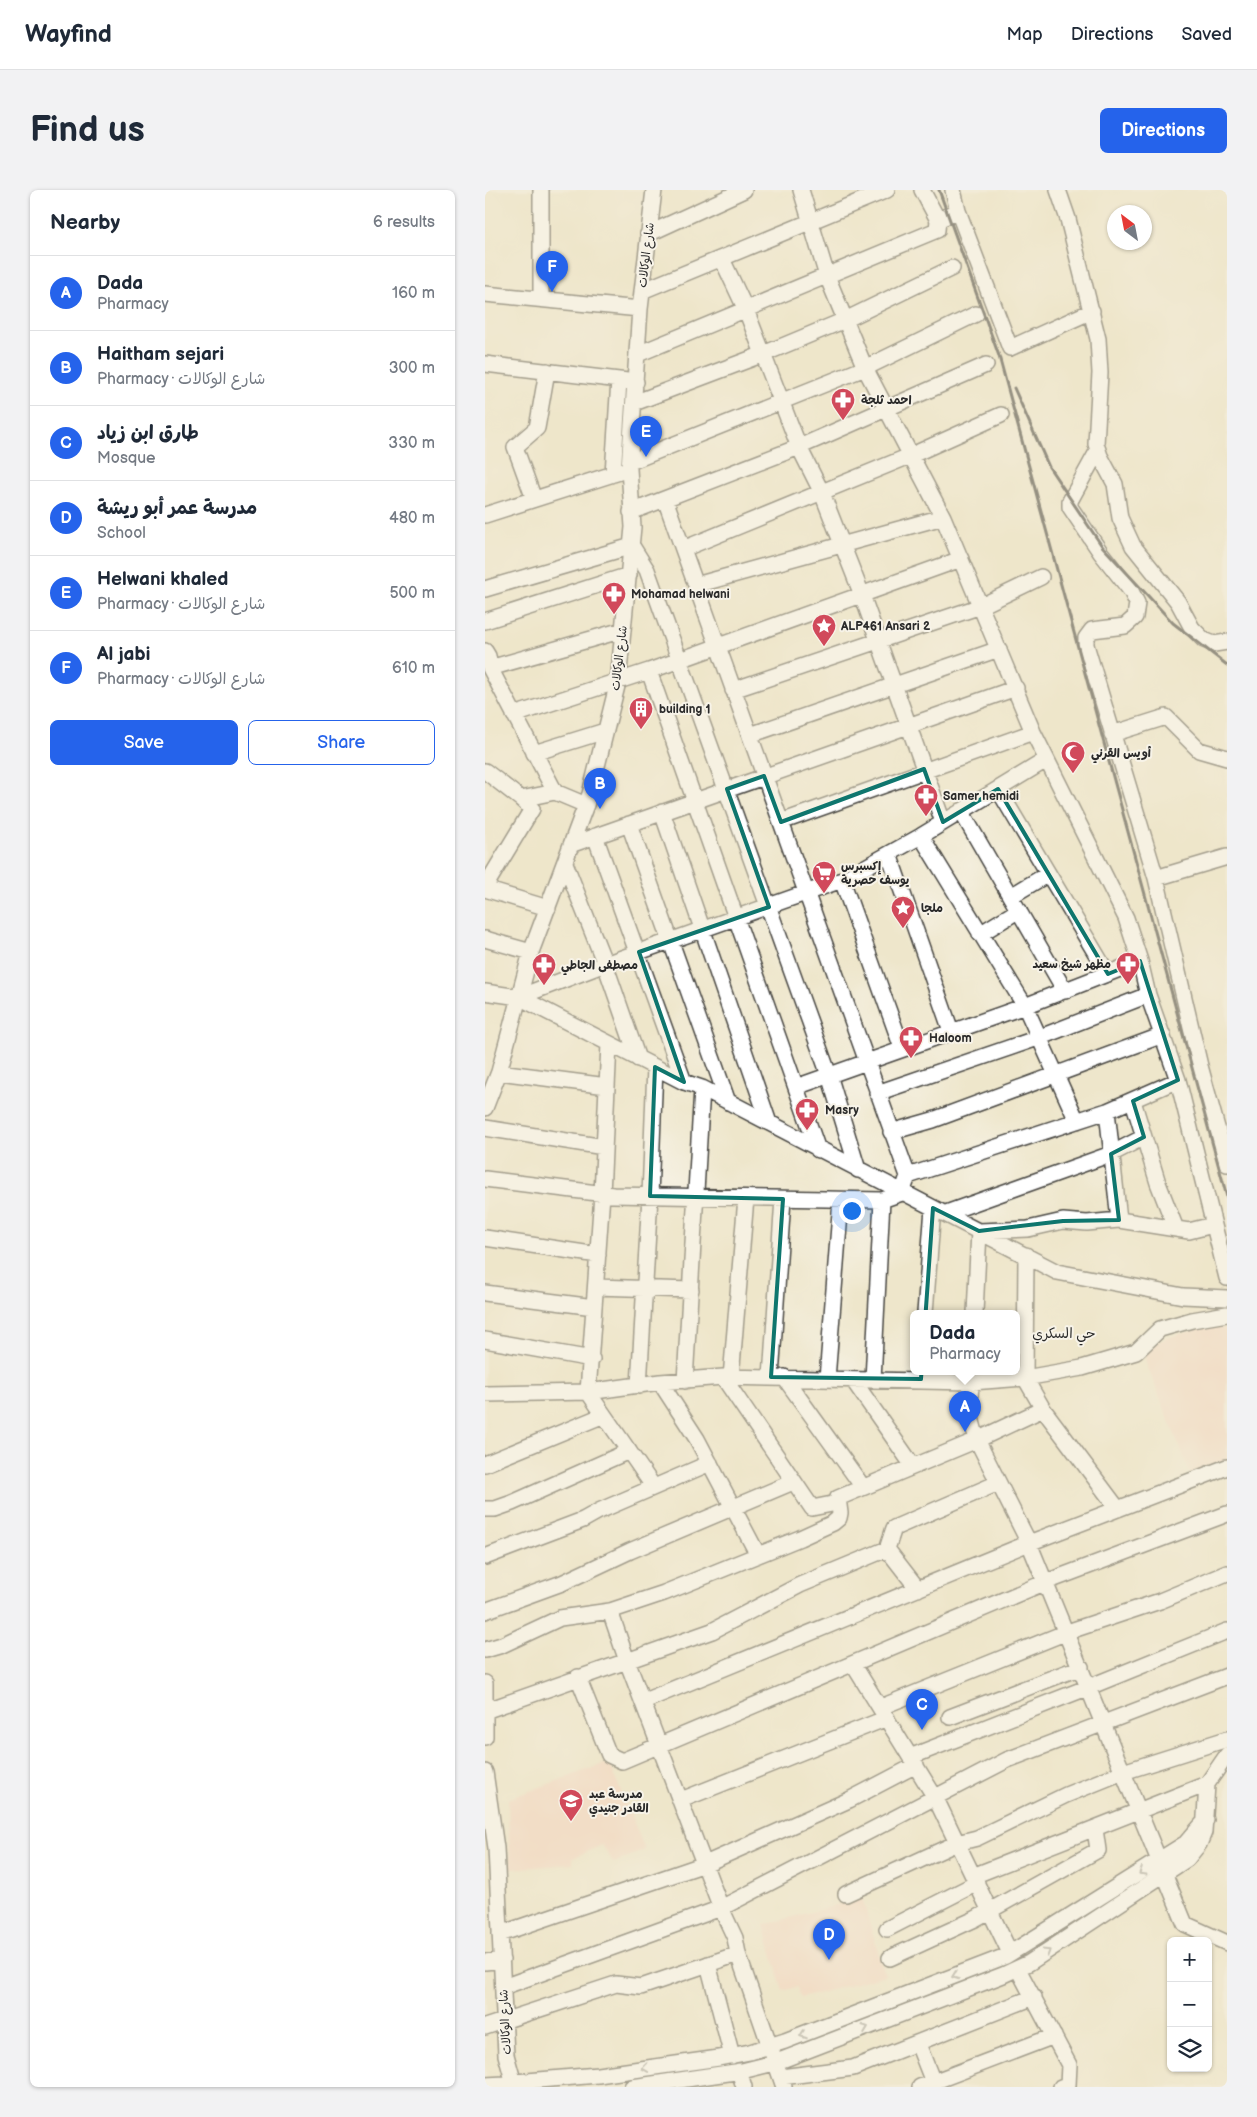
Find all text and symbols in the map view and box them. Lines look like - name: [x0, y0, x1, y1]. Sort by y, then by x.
- text: Wayfind: [25, 20, 112, 49]
- text: Map: [1007, 24, 1043, 45]
- text: Directions: [1071, 24, 1153, 45]
- text: Saved: [1181, 24, 1232, 45]
- button: Directions: [1100, 108, 1227, 153]
- text: Find us: [30, 109, 145, 152]
- north arrow: [1107, 205, 1152, 250]
- text: Nearby: [50, 210, 120, 235]
- text: 6 results: [373, 213, 435, 232]
- street label: شارع الوكالات: [635, 222, 659, 289]
- pin: F: [536, 251, 568, 292]
- text: Dada: [97, 272, 143, 295]
- text: A: [61, 284, 71, 303]
- text: 160 m: [392, 284, 435, 303]
- text: Pharmacy: [97, 295, 169, 314]
- text: Haitham sejari: [97, 343, 224, 366]
- text: B: [60, 359, 72, 378]
- text: 300 m: [389, 359, 435, 378]
- text: Pharmacy · شارع الوكالات: [97, 370, 265, 389]
- pharmacy icon: احمد ثلجة: [830, 387, 856, 421]
- place label: احمد ثلجة: [861, 393, 911, 408]
- pin: E: [630, 416, 662, 457]
- text: طارق ابن زياد: [97, 422, 199, 445]
- text: C: [60, 434, 72, 453]
- text: 330 m: [388, 434, 435, 453]
- text: Mosque: [97, 449, 156, 468]
- text: مدرسة عمر أبو ريشة: [97, 497, 257, 520]
- text: D: [60, 509, 72, 528]
- text: 480 m: [389, 509, 435, 528]
- text: School: [97, 524, 146, 543]
- text: Helwani khaled: [97, 568, 228, 591]
- pharmacy icon: Mohamad helwani: [601, 581, 627, 615]
- text: E: [61, 584, 71, 603]
- text: 500 m: [389, 584, 435, 603]
- place label: Mohamad helwani: [631, 587, 730, 602]
- text: Pharmacy · شارع الوكالات: [97, 595, 265, 614]
- place icon: ALP461 Ansari 2: [811, 613, 837, 647]
- place label: ALP461 Ansari 2: [840, 619, 931, 634]
- street label: شارع الوكالات: [608, 625, 632, 692]
- text: Al jabi: [97, 643, 150, 666]
- text: F: [61, 659, 71, 678]
- text: 610 m: [392, 659, 435, 678]
- text: Pharmacy · شارع الوكالات: [97, 670, 265, 689]
- building icon: building 1: [628, 696, 654, 730]
- place label: building 1: [659, 702, 710, 717]
- button: Save: [50, 720, 238, 765]
- button: Share: [248, 720, 435, 765]
- mosque icon: أويس القرني: [1060, 740, 1086, 774]
- place label: أويس القرني: [1091, 745, 1152, 764]
- pin: B: [584, 768, 616, 809]
- pharmacy icon: Samer hemidi: [913, 783, 939, 817]
- place label: Samer hemidi: [943, 789, 1019, 804]
- place label: إكسبرس يوسف حصرية: [841, 859, 910, 888]
- supermarket icon: إكسبرس يوسف حصرية: [811, 860, 837, 894]
- place icon: ملجا: [890, 895, 916, 929]
- place label: ملجا: [921, 901, 943, 916]
- pharmacy icon: مظهر شيخ سعيد: [1115, 951, 1141, 985]
- pharmacy icon: مصطفى الجاطي: [531, 952, 557, 986]
- place label: مظهر شيخ سعيد: [1032, 957, 1111, 972]
- place label: مصطفى الجاطي: [561, 958, 638, 976]
- pharmacy icon: Haloom: [898, 1025, 924, 1059]
- place label: Haloom: [929, 1031, 972, 1046]
- pharmacy icon: Masry: [794, 1097, 820, 1131]
- place label: Masry: [825, 1103, 859, 1118]
- your location: [839, 1198, 865, 1224]
- popup: [910, 1310, 1020, 1375]
- text: Dada: [929, 1322, 975, 1345]
- district label: حي السكري: [1032, 1325, 1096, 1346]
- text: Pharmacy: [929, 1345, 1001, 1364]
- pin: A: [949, 1391, 981, 1432]
- pin: C: [906, 1689, 938, 1730]
- place label: مدرسة عبد القادر جنيدي: [589, 1787, 649, 1817]
- school or university icon: مدرسة عبد القادر جنيدي: [558, 1788, 584, 1822]
- one-way arrow: [1138, 1865, 1147, 1875]
- pin: D: [813, 1919, 845, 1960]
- map controls: [1167, 1937, 1212, 2072]
- button: +: [1167, 1937, 1212, 1982]
- one-way arrow: [1041, 1949, 1050, 1958]
- one-way arrow: [951, 1970, 959, 1980]
- button: −: [1167, 1982, 1212, 2027]
- street label: شارع الوكالات: [496, 1989, 516, 2055]
- one-way arrow: [860, 2024, 869, 2035]
- button: layers: [1167, 2027, 1212, 2072]
- one-way arrow: [799, 2029, 808, 2039]
- one-way arrow: [640, 2063, 649, 2073]

